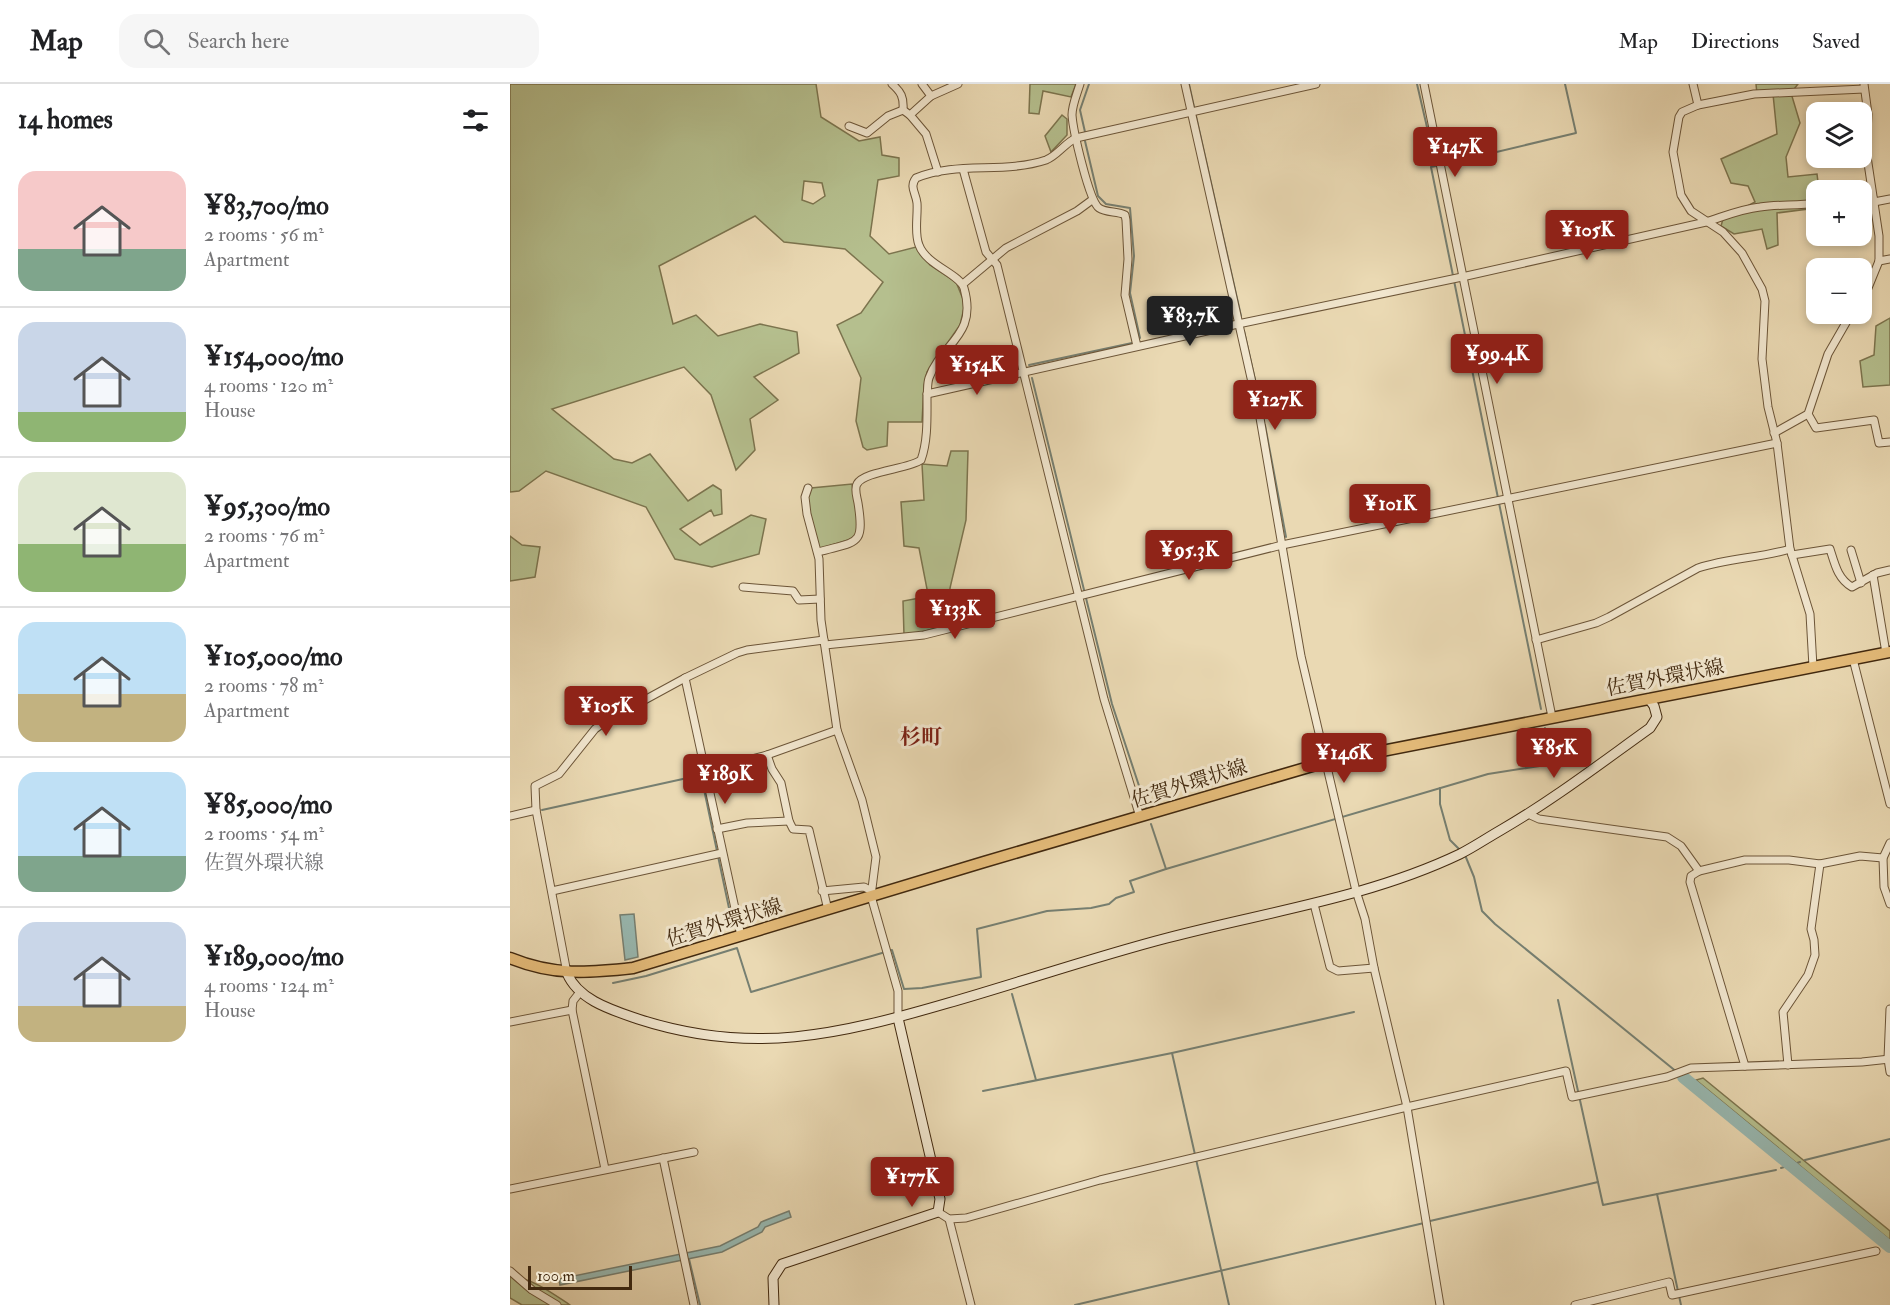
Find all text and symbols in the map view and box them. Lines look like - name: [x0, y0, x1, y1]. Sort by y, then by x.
- search box: [119, 14, 539, 68]
- text: Map: [30, 24, 83, 59]
- icon: search: [140, 25, 173, 58]
- text: Search here: [188, 27, 289, 55]
- text: Map: [1618, 28, 1658, 55]
- text: Directions: [1691, 28, 1779, 55]
- text: Saved: [1812, 28, 1860, 55]
- map controls: [1806, 102, 1872, 324]
- button: layers: [1806, 102, 1872, 168]
- text: 14 homes: [18, 104, 113, 136]
- icon: filters: [459, 104, 492, 137]
- pin: ¥147K: [1413, 127, 1497, 178]
- text: ¥147K: [1427, 134, 1483, 159]
- button: +: [1806, 180, 1872, 246]
- text: ¥83,700/mo: [204, 190, 329, 222]
- icon: home: [66, 195, 138, 267]
- pin: ¥105K: [1545, 210, 1629, 261]
- text: ¥105K: [1559, 217, 1615, 242]
- text: 2 rooms · 56 m²: [204, 222, 324, 247]
- text: Apartment: [204, 247, 289, 272]
- button: −: [1806, 258, 1872, 324]
- pin: ¥83.7K: [1141, 296, 1239, 347]
- text: ¥83.7K: [1161, 303, 1219, 328]
- pin: ¥99.4K: [1448, 334, 1546, 385]
- text: ¥154,000/mo: [204, 341, 344, 373]
- text: ¥99.4K: [1465, 341, 1529, 366]
- pin: ¥154K: [935, 345, 1019, 396]
- icon: home: [66, 346, 138, 418]
- text: ¥154K: [949, 352, 1005, 377]
- text: 4 rooms · 120 m²: [204, 373, 333, 398]
- pin: ¥127K: [1233, 380, 1317, 431]
- text: ¥127K: [1247, 387, 1303, 412]
- text: House: [204, 398, 255, 423]
- pin: ¥101K: [1348, 484, 1432, 535]
- text: ¥95,300/mo: [204, 491, 330, 523]
- text: ¥101K: [1363, 491, 1417, 516]
- icon: home: [66, 496, 138, 568]
- text: 2 rooms · 76 m²: [204, 523, 324, 548]
- pin: ¥95.3K: [1140, 530, 1238, 581]
- text: ¥95.3K: [1159, 537, 1219, 562]
- text: Apartment: [204, 548, 289, 573]
- pin: ¥133K: [913, 589, 997, 640]
- text: ¥133K: [929, 596, 981, 621]
- text: ¥105,000/mo: [204, 641, 343, 673]
- icon: home: [66, 646, 138, 718]
- street label: 佐賀外環状線: [1604, 654, 1726, 701]
- text: 2 rooms · 78 m²: [204, 673, 324, 698]
- pin: ¥105K: [564, 686, 648, 737]
- text: ¥105K: [578, 693, 634, 718]
- text: Apartment: [204, 698, 289, 723]
- district label: 杉町: [900, 724, 942, 751]
- pin: ¥85K: [1518, 728, 1590, 779]
- pin: ¥146K: [1302, 733, 1386, 784]
- text: ¥85K: [1530, 735, 1578, 760]
- text: ¥146K: [1315, 740, 1373, 765]
- pin: ¥189K: [683, 754, 767, 805]
- street label: 佐賀外環状線: [1128, 754, 1250, 813]
- text: ¥189K: [697, 761, 753, 786]
- text: ¥85,000/mo: [204, 789, 332, 821]
- icon: home: [66, 796, 138, 868]
- text: 2 rooms · 54 m²: [204, 821, 324, 846]
- text: 佐賀外環状線: [204, 850, 324, 875]
- street label: 佐賀外環状線: [663, 893, 785, 952]
- text: ¥189,000/mo: [204, 941, 344, 973]
- icon: home: [66, 946, 138, 1018]
- text: 4 rooms · 124 m²: [204, 973, 334, 998]
- text: House: [204, 998, 255, 1023]
- pin: ¥177K: [870, 1157, 954, 1208]
- text: ¥177K: [885, 1164, 939, 1189]
- scale bar: [528, 1263, 632, 1290]
- text: 100 m: [537, 1266, 575, 1286]

